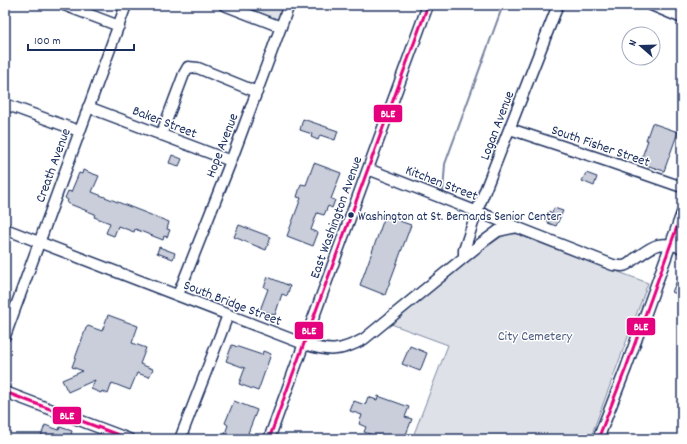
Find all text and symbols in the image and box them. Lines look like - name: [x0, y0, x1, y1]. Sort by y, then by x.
- scale bar: [28, 26, 134, 52]
- north arrow: [621, 26, 661, 66]
- text: 100 m: [34, 33, 61, 50]
- text: N: [625, 37, 642, 49]
- street label: Logan Avenue: [476, 88, 520, 163]
- street label: Baker Street: [129, 101, 199, 144]
- line badge: BLE: [373, 104, 403, 123]
- text: BLE: [381, 107, 396, 123]
- street label: Hope Avenue: [201, 111, 244, 181]
- street label: South Fisher Street: [548, 121, 652, 173]
- street label: Creath Avenue: [31, 126, 77, 206]
- street label: East Washington Avenue: [305, 154, 368, 282]
- street label: Kitchen Street: [402, 161, 480, 207]
- place label: Washington at St. Bernards Senior Center: [358, 208, 561, 227]
- marker: Washington at St. Bernards Senior Center: [346, 210, 356, 220]
- street label: South Bridge Street: [180, 276, 284, 332]
- line badge: BLE: [626, 317, 656, 336]
- text: BLE: [634, 320, 649, 336]
- line badge: BLE: [294, 321, 324, 340]
- text: BLE: [302, 324, 317, 340]
- park label: City Cemetery: [498, 327, 573, 347]
- line badge: BLE: [52, 406, 82, 425]
- text: BLE: [60, 409, 75, 425]

